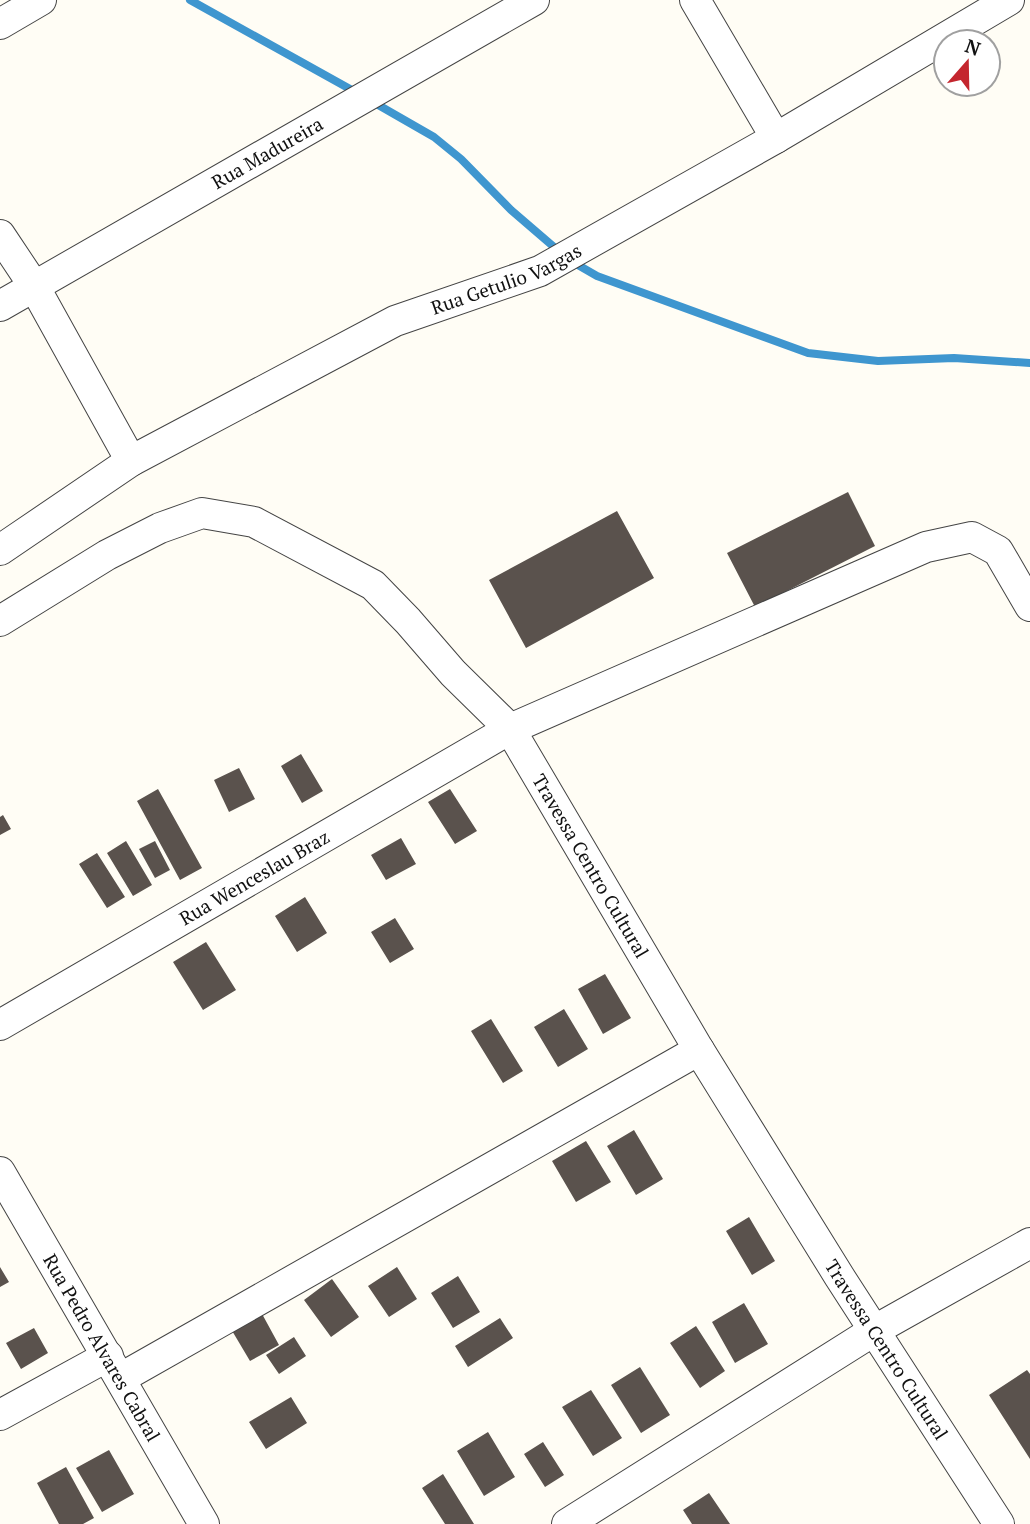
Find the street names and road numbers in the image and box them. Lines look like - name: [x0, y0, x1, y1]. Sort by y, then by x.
- street label: Rua Madureira: [207, 110, 327, 194]
- street label: Rua Getulio Vargas: [427, 237, 586, 320]
- street label: Travessa Centro Cultural: [527, 769, 655, 962]
- street label: Rua Wenceslau Braz: [174, 824, 334, 930]
- street label: Rua Pedro Alvares Cabral: [38, 1249, 166, 1446]
- street label: Travessa Centro Cultural: [820, 1255, 954, 1444]

